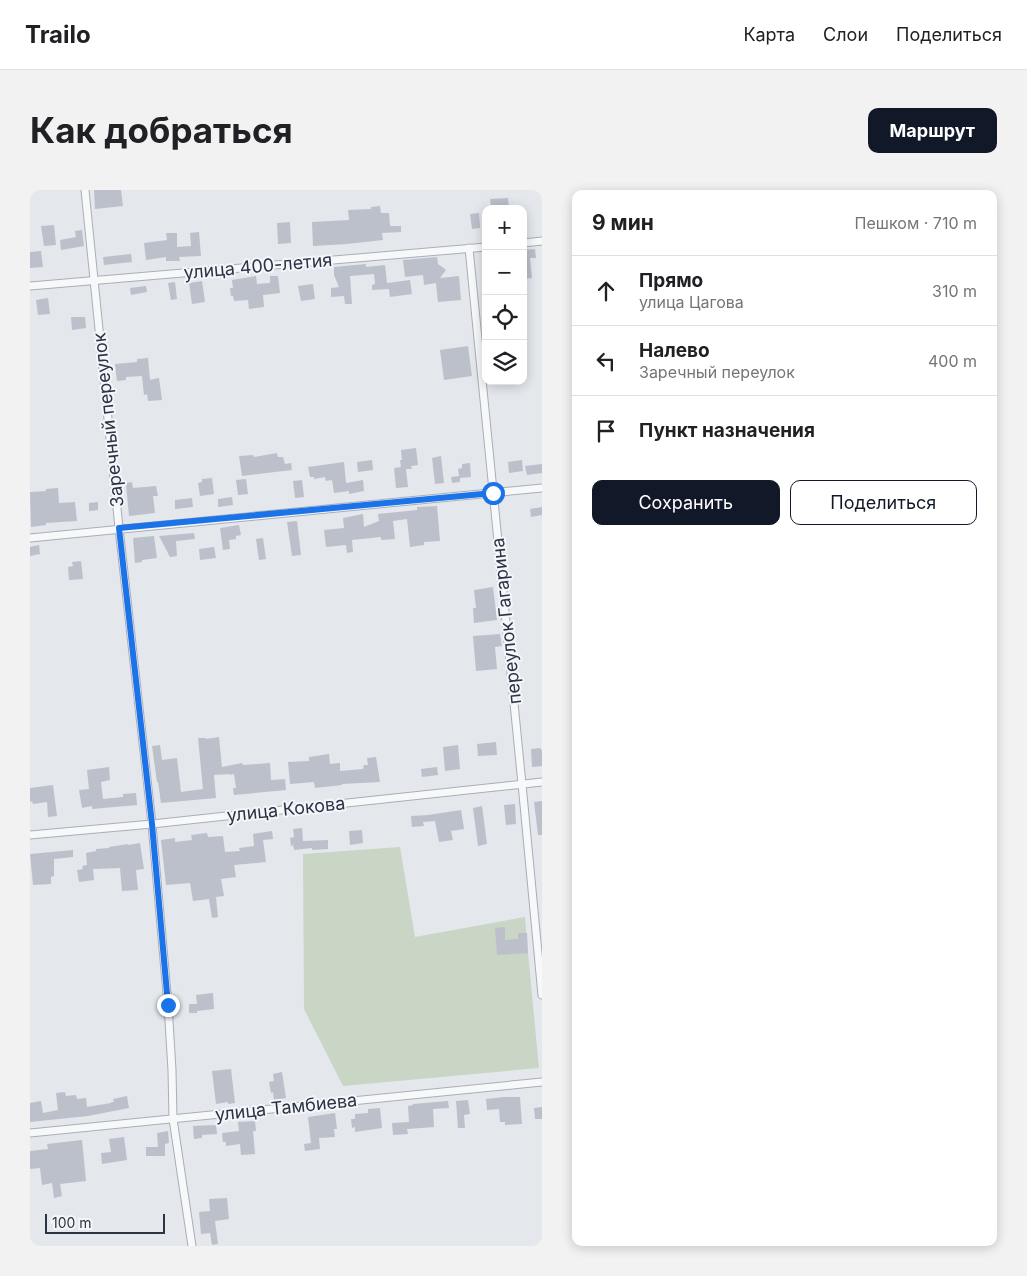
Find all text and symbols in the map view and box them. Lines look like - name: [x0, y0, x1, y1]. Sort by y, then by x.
- text: Trailo: [25, 20, 91, 49]
- text: Карта: [743, 24, 795, 45]
- text: Слои: [823, 24, 868, 45]
- text: Поделиться: [896, 24, 1002, 45]
- button: Маршрут: [868, 108, 997, 153]
- text: Как добраться: [30, 109, 293, 151]
- map controls: [482, 205, 527, 385]
- button: +: [482, 205, 527, 250]
- text: 9 мин: [592, 210, 654, 235]
- text: Пешком · 710 m: [855, 213, 977, 233]
- street label: улица 400-летия: [183, 249, 333, 283]
- button: −: [482, 250, 527, 295]
- text: Прямо: [639, 269, 703, 292]
- icon: ahead: [592, 277, 620, 305]
- text: 310 m: [932, 281, 977, 301]
- text: улица Цагова: [639, 292, 744, 312]
- button: locate: [482, 295, 527, 340]
- street label: Заречный переулок: [88, 331, 128, 508]
- text: Налево: [639, 339, 710, 362]
- button: layers: [482, 340, 527, 385]
- icon: left: [592, 347, 620, 375]
- text: 400 m: [928, 351, 977, 371]
- text: Заречный переулок: [639, 362, 795, 382]
- icon: arrive: [592, 417, 620, 445]
- text: Пункт назначения: [639, 419, 815, 442]
- button: Сохранить: [592, 480, 780, 525]
- button: Поделиться: [790, 480, 977, 525]
- route start: [482, 482, 505, 505]
- street label: переулок Гагарина: [487, 537, 525, 705]
- street label: улица Кокова: [226, 792, 346, 826]
- route end: [157, 994, 180, 1017]
- street label: улица Тамбиева: [214, 1089, 358, 1125]
- scale bar: [45, 1211, 165, 1234]
- text: 100 m: [52, 1214, 92, 1231]

